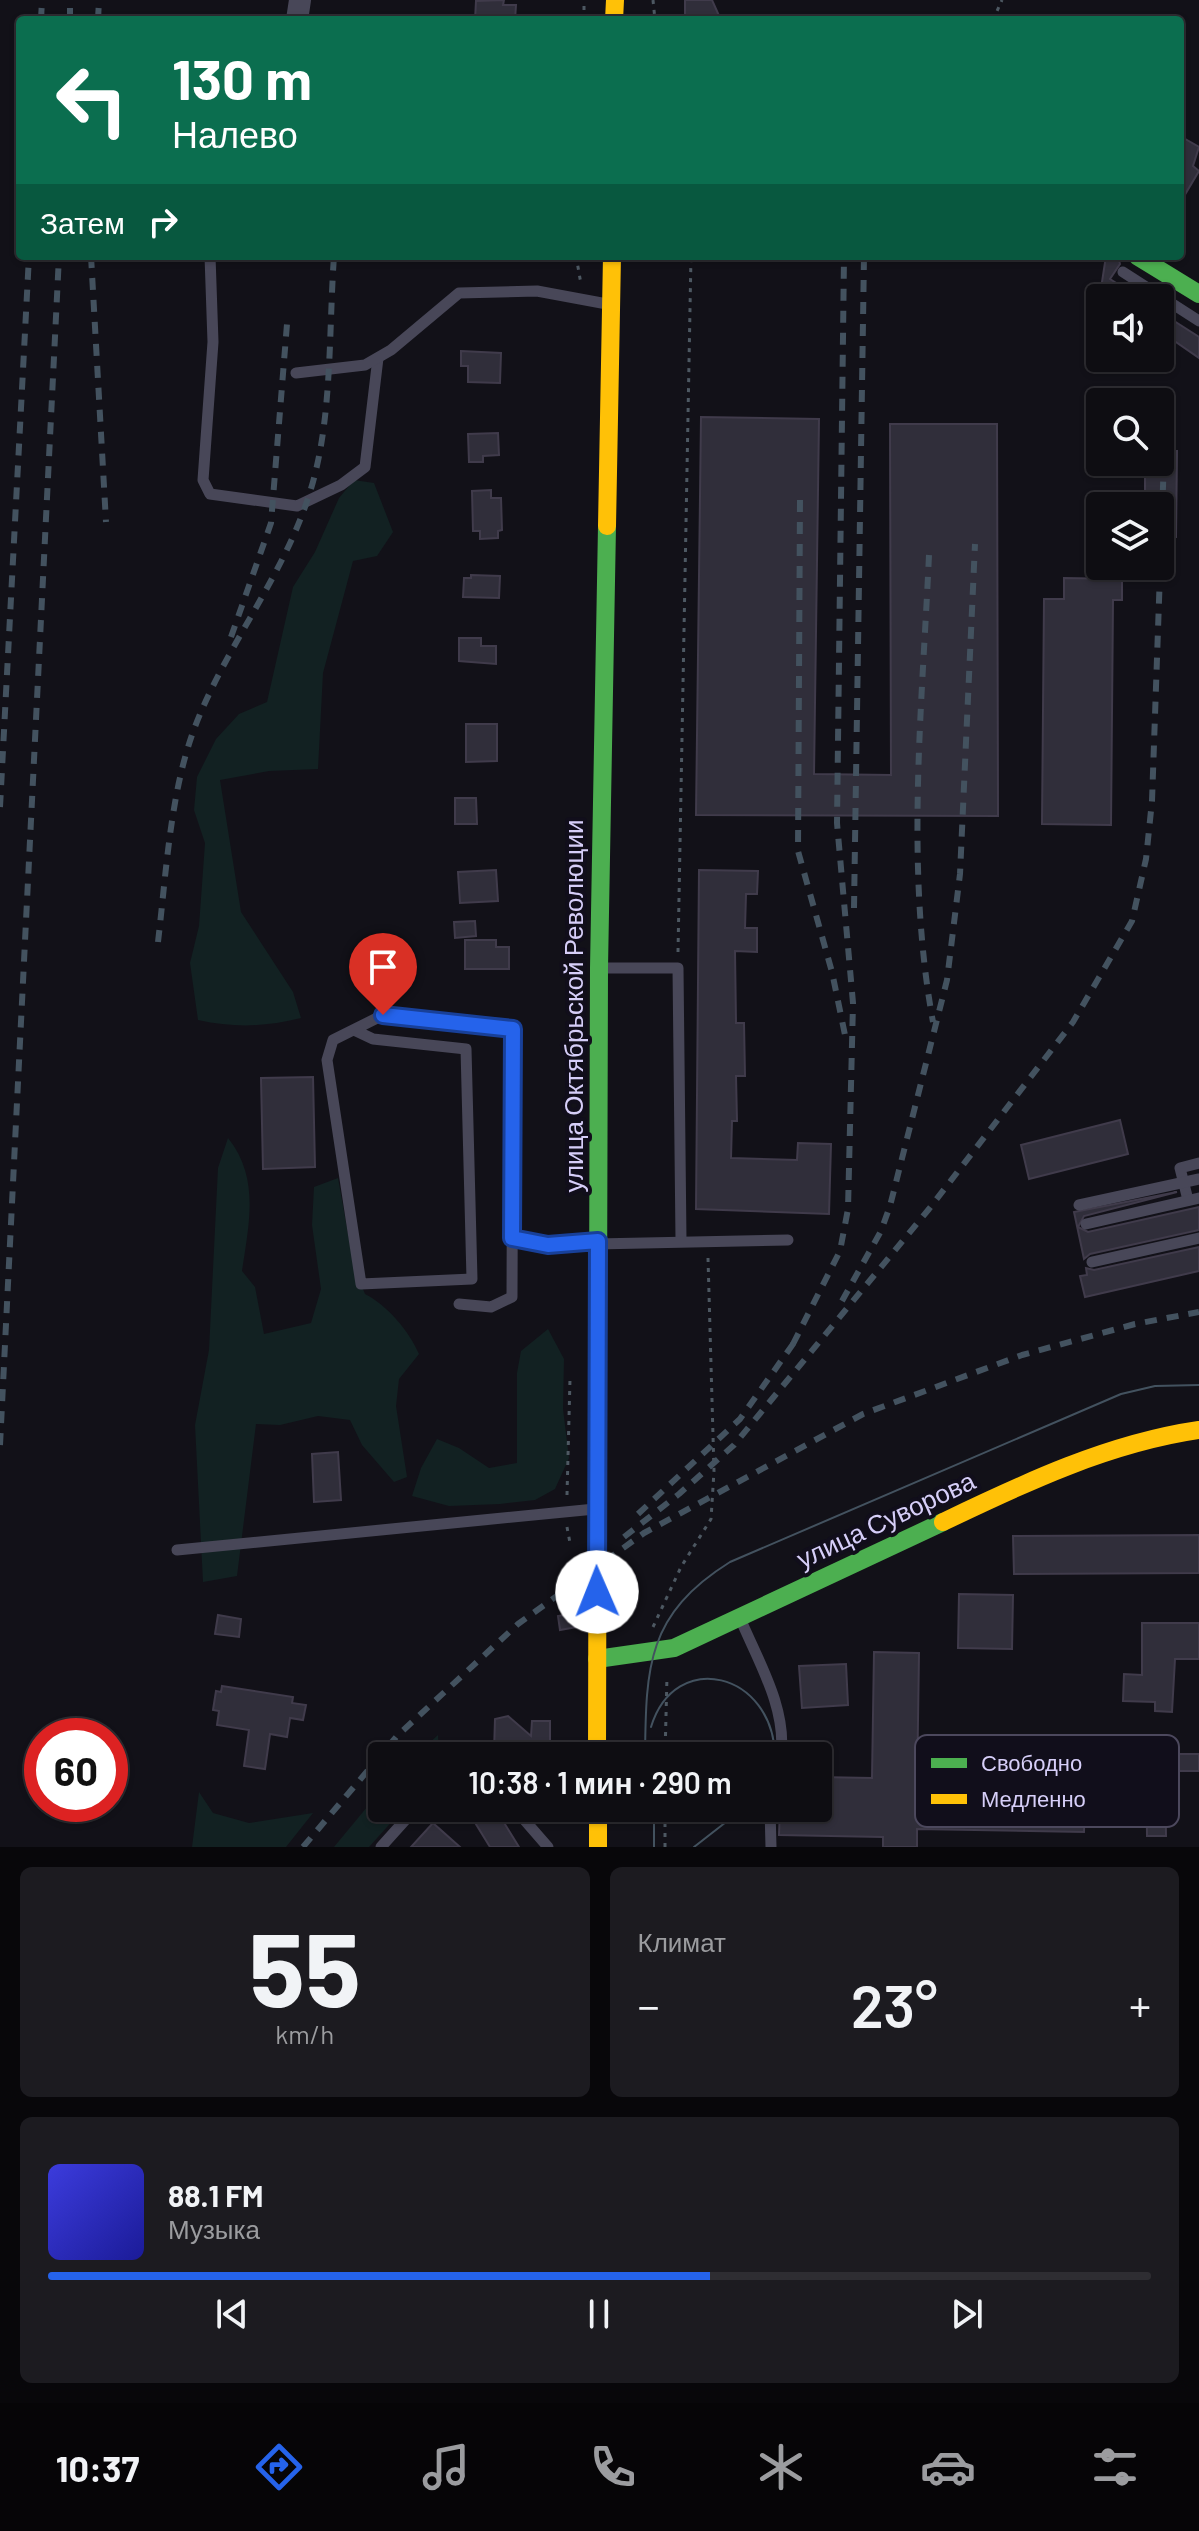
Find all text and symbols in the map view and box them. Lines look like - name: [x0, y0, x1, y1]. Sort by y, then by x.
- text: 130 m: [172, 44, 312, 111]
- icon: left: [40, 48, 144, 152]
- text: Налево: [172, 112, 298, 155]
- icon: right: [141, 200, 185, 244]
- text: Затем: [40, 204, 125, 240]
- map controls: [1086, 284, 1174, 580]
- button: sound: [1086, 284, 1174, 372]
- button: search: [1086, 388, 1174, 476]
- button: layers: [1086, 492, 1174, 580]
- street label: улица Октябрьской Революции: [557, 820, 588, 1192]
- pin: [349, 933, 417, 1015]
- icon: arrive: [361, 945, 405, 989]
- street label: улица Суворова: [791, 1464, 980, 1574]
- position arrow: [555, 1550, 639, 1634]
- speed limit sign: 60: [24, 1718, 128, 1822]
- legend: [915, 1735, 1179, 1827]
- text: Свободно: [981, 1749, 1082, 1776]
- text: 10:38 · 1 мин · 290 m: [468, 1764, 732, 1800]
- text: Медленно: [981, 1785, 1086, 1812]
- text: 55: [249, 1903, 361, 2028]
- text: Климат: [638, 1926, 726, 1957]
- text: 23°: [851, 1968, 938, 2040]
- text: −: [638, 1978, 660, 2031]
- text: +: [1129, 1978, 1151, 2031]
- text: km/h: [275, 2018, 334, 2049]
- text: 88.1 FM: [168, 2177, 263, 2213]
- text: Музыка: [168, 2213, 260, 2244]
- icon: previous: [210, 2292, 254, 2336]
- icon: pause: [577, 2292, 621, 2336]
- icon: next: [945, 2292, 989, 2336]
- icon: directions: [251, 2439, 307, 2495]
- icon: music: [418, 2439, 474, 2495]
- icon: phone: [585, 2439, 641, 2495]
- icon: climate: [753, 2439, 809, 2495]
- icon: car: [920, 2439, 976, 2495]
- icon: filters: [1087, 2439, 1143, 2495]
- text: 10:37: [56, 2446, 139, 2489]

